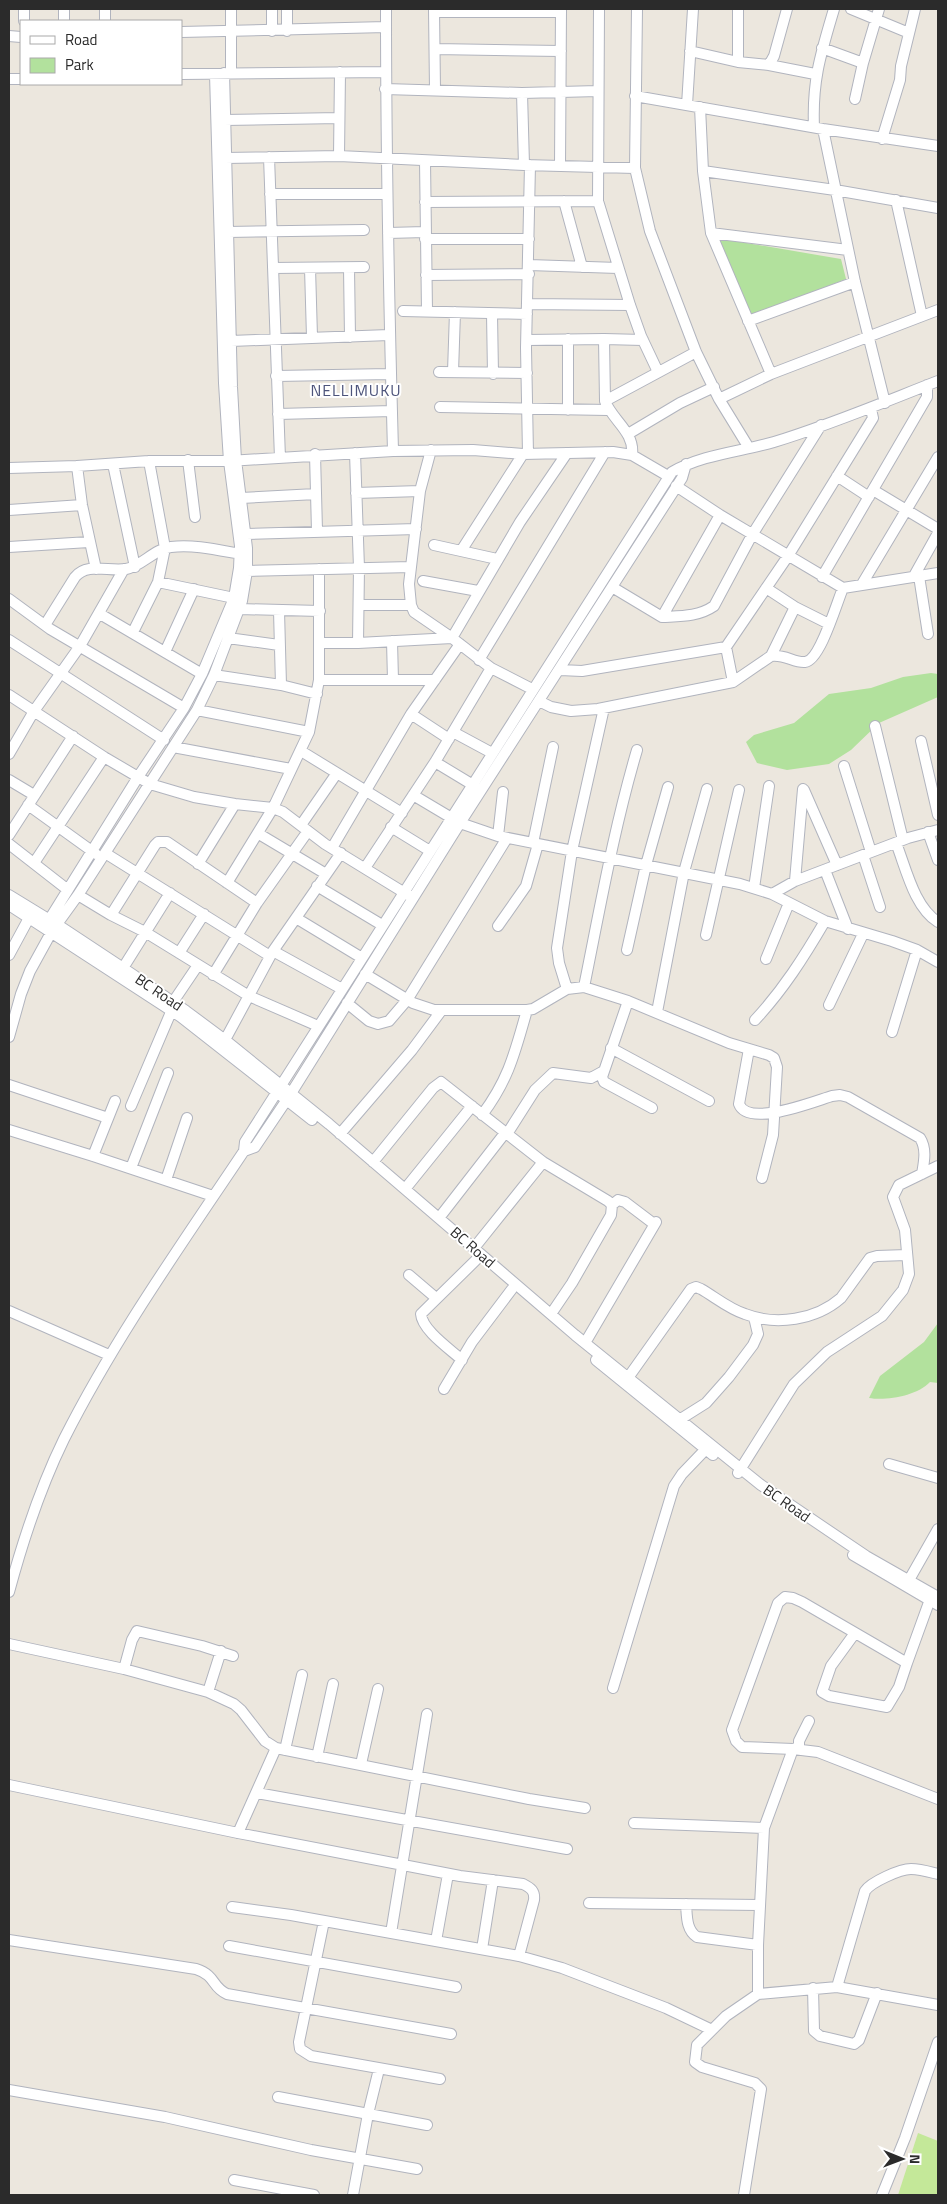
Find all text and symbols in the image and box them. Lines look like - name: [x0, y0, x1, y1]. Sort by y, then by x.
- legend: [20, 20, 182, 85]
- text: Road: [65, 28, 97, 51]
- text: Park: [65, 53, 94, 76]
- district label: NELLIMUKU: [310, 378, 402, 402]
- street label: BC Road: [131, 968, 187, 1016]
- street label: BC Road: [445, 1221, 501, 1273]
- street label: BC Road: [759, 1478, 815, 1528]
- north arrow: [877, 2134, 927, 2184]
- text: N: [905, 2154, 926, 2164]

